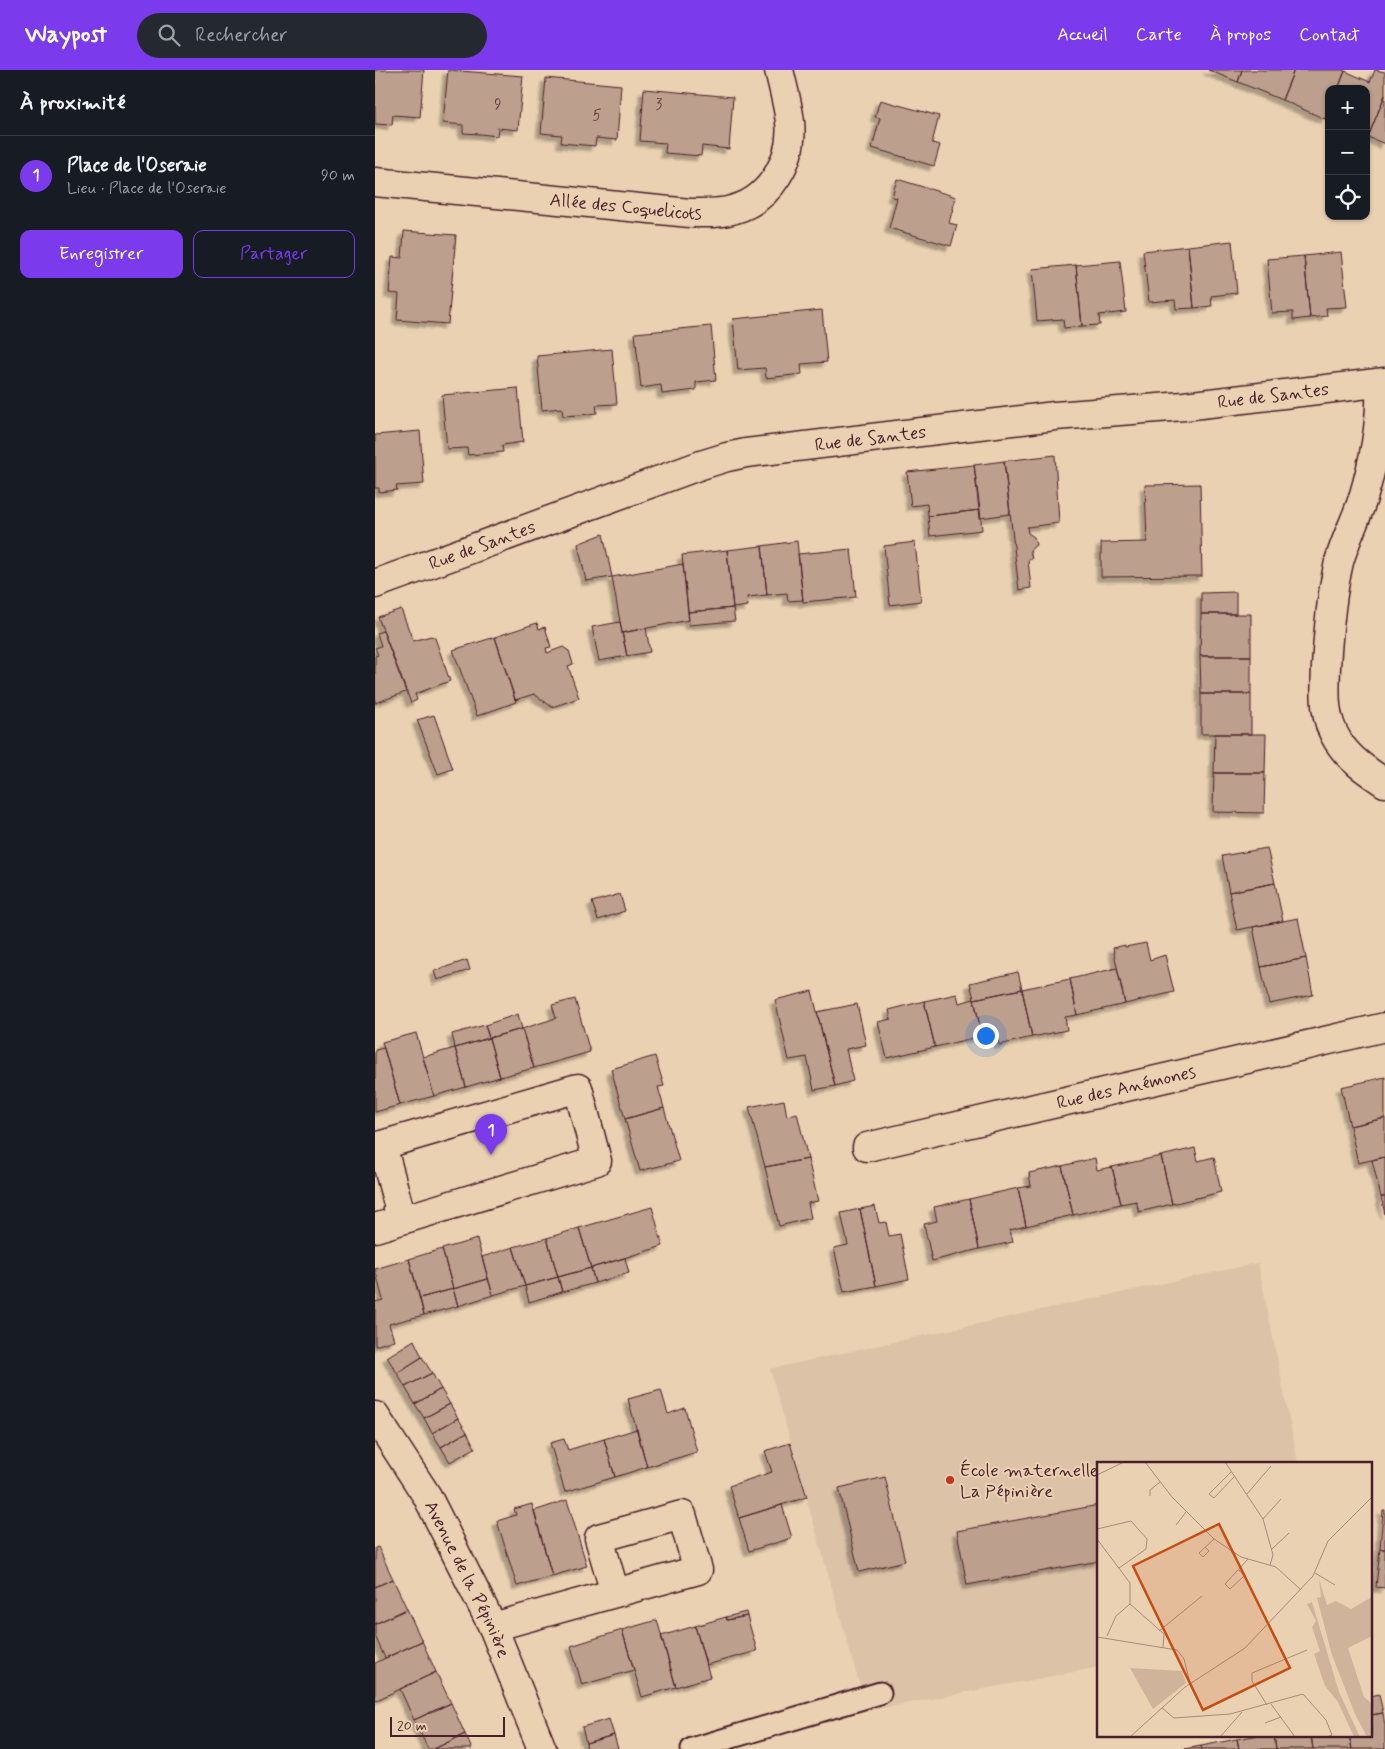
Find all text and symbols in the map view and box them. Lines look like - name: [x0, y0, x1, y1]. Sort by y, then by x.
- search box: [137, 13, 487, 58]
- text: Waypost: [25, 20, 107, 51]
- icon: search: [155, 21, 183, 49]
- text: Rechercher: [195, 23, 288, 48]
- text: Accueil: [1057, 23, 1108, 47]
- text: Carte: [1136, 23, 1182, 47]
- text: À propos: [1210, 23, 1271, 47]
- text: Contact: [1299, 23, 1360, 47]
- map controls: [1325, 85, 1370, 220]
- button: +: [1325, 85, 1370, 130]
- text: À proximité: [20, 89, 126, 117]
- house number: 9: [494, 95, 502, 115]
- house number: 3: [656, 95, 663, 115]
- house number: 5: [592, 106, 602, 126]
- button: −: [1325, 130, 1370, 175]
- text: Place de l'Oseraie: [67, 153, 207, 178]
- text: 1: [32, 165, 40, 186]
- text: 90 m: [321, 165, 355, 186]
- button: locate: [1325, 175, 1370, 220]
- text: Lieu · Place de l'Oseraie: [67, 178, 227, 199]
- street label: Allée des Coquelicots: [549, 188, 702, 226]
- button: Enregistrer: [20, 230, 183, 278]
- button: Partager: [193, 230, 355, 278]
- street label: Rue de Santes: [1216, 378, 1330, 415]
- street label: Rue de Santes: [814, 421, 928, 458]
- street label: Rue de Santes: [426, 515, 539, 576]
- your location: [973, 1023, 999, 1049]
- street label: Rue des Anémones: [1054, 1060, 1198, 1116]
- pin: 1: [475, 1114, 507, 1155]
- place label: École maternelle La Pépinière: [960, 1459, 1099, 1504]
- inset map: [1097, 1462, 1373, 1736]
- marker: École maternelle La Pépinière: [944, 1474, 956, 1486]
- street label: Avenue de la Pépinière: [418, 1497, 515, 1662]
- scale bar: [390, 1714, 505, 1737]
- text: 20 m: [397, 1717, 427, 1735]

